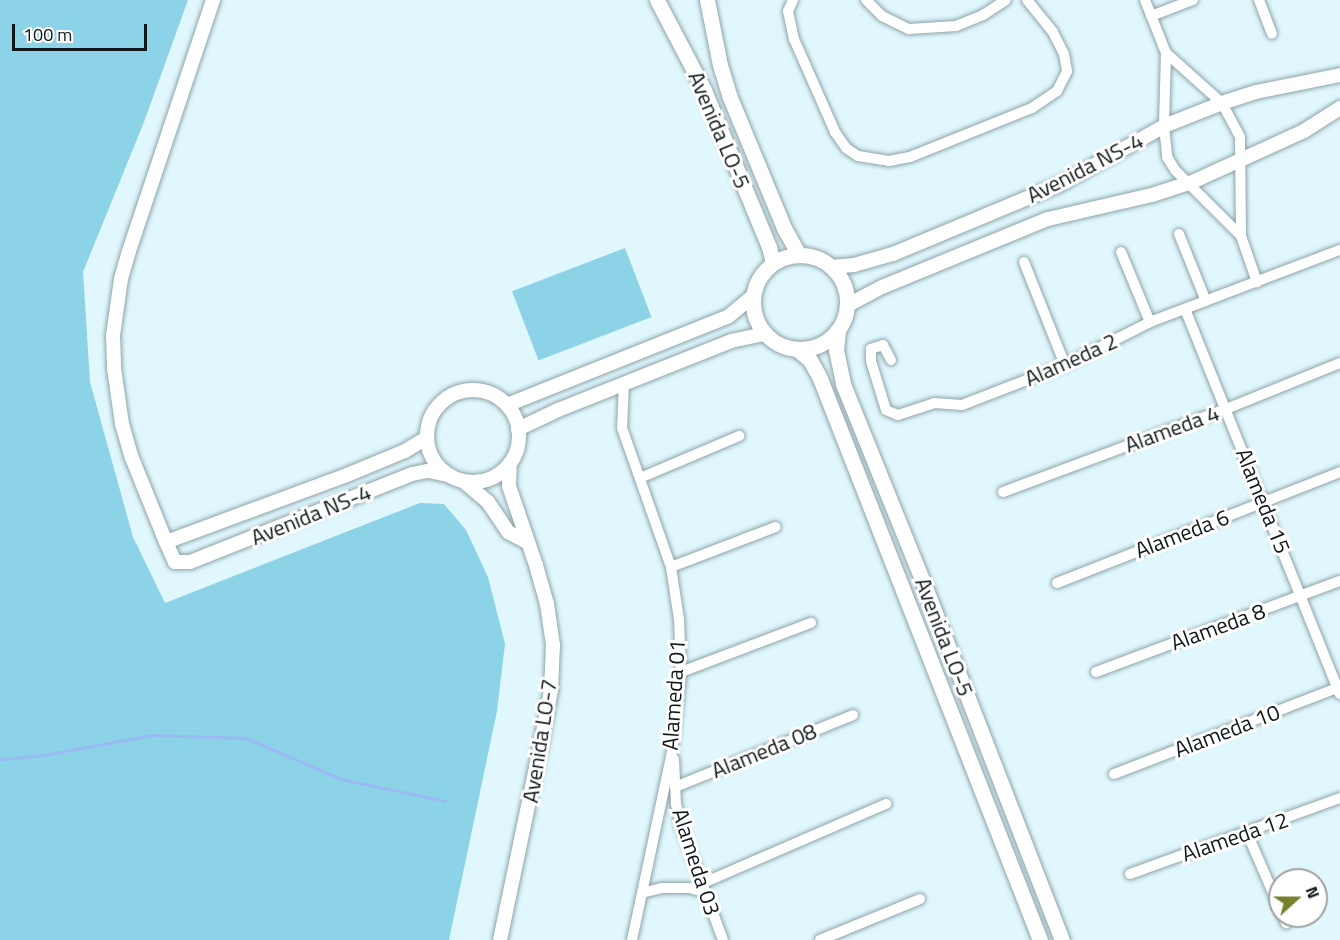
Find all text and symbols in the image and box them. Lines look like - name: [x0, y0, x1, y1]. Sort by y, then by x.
- scale bar: [15, 12, 150, 50]
- text: 100 m: [23, 21, 72, 48]
- street label: Avenida LO-5: [682, 67, 756, 193]
- street label: Avenida NS-4: [1022, 127, 1148, 209]
- street label: Alameda 2: [1021, 328, 1121, 392]
- street label: Alameda 4: [1121, 400, 1223, 458]
- street label: Alameda 15: [1230, 445, 1296, 557]
- street label: Avenida NS-4: [247, 479, 375, 551]
- street label: Alameda 6: [1131, 504, 1233, 564]
- street label: Avenida LO-5: [909, 574, 979, 700]
- street label: Alameda 8: [1167, 598, 1269, 656]
- street label: Alameda 01: [657, 639, 691, 751]
- street label: Avenida LO-7: [517, 677, 563, 805]
- street label: Alameda 10: [1171, 699, 1283, 763]
- street label: Alameda 08: [708, 718, 820, 784]
- street label: Alameda 03: [666, 805, 726, 919]
- street label: Alameda 12: [1178, 806, 1292, 868]
- north arrow: [1268, 868, 1328, 928]
- text: N: [1300, 883, 1326, 902]

